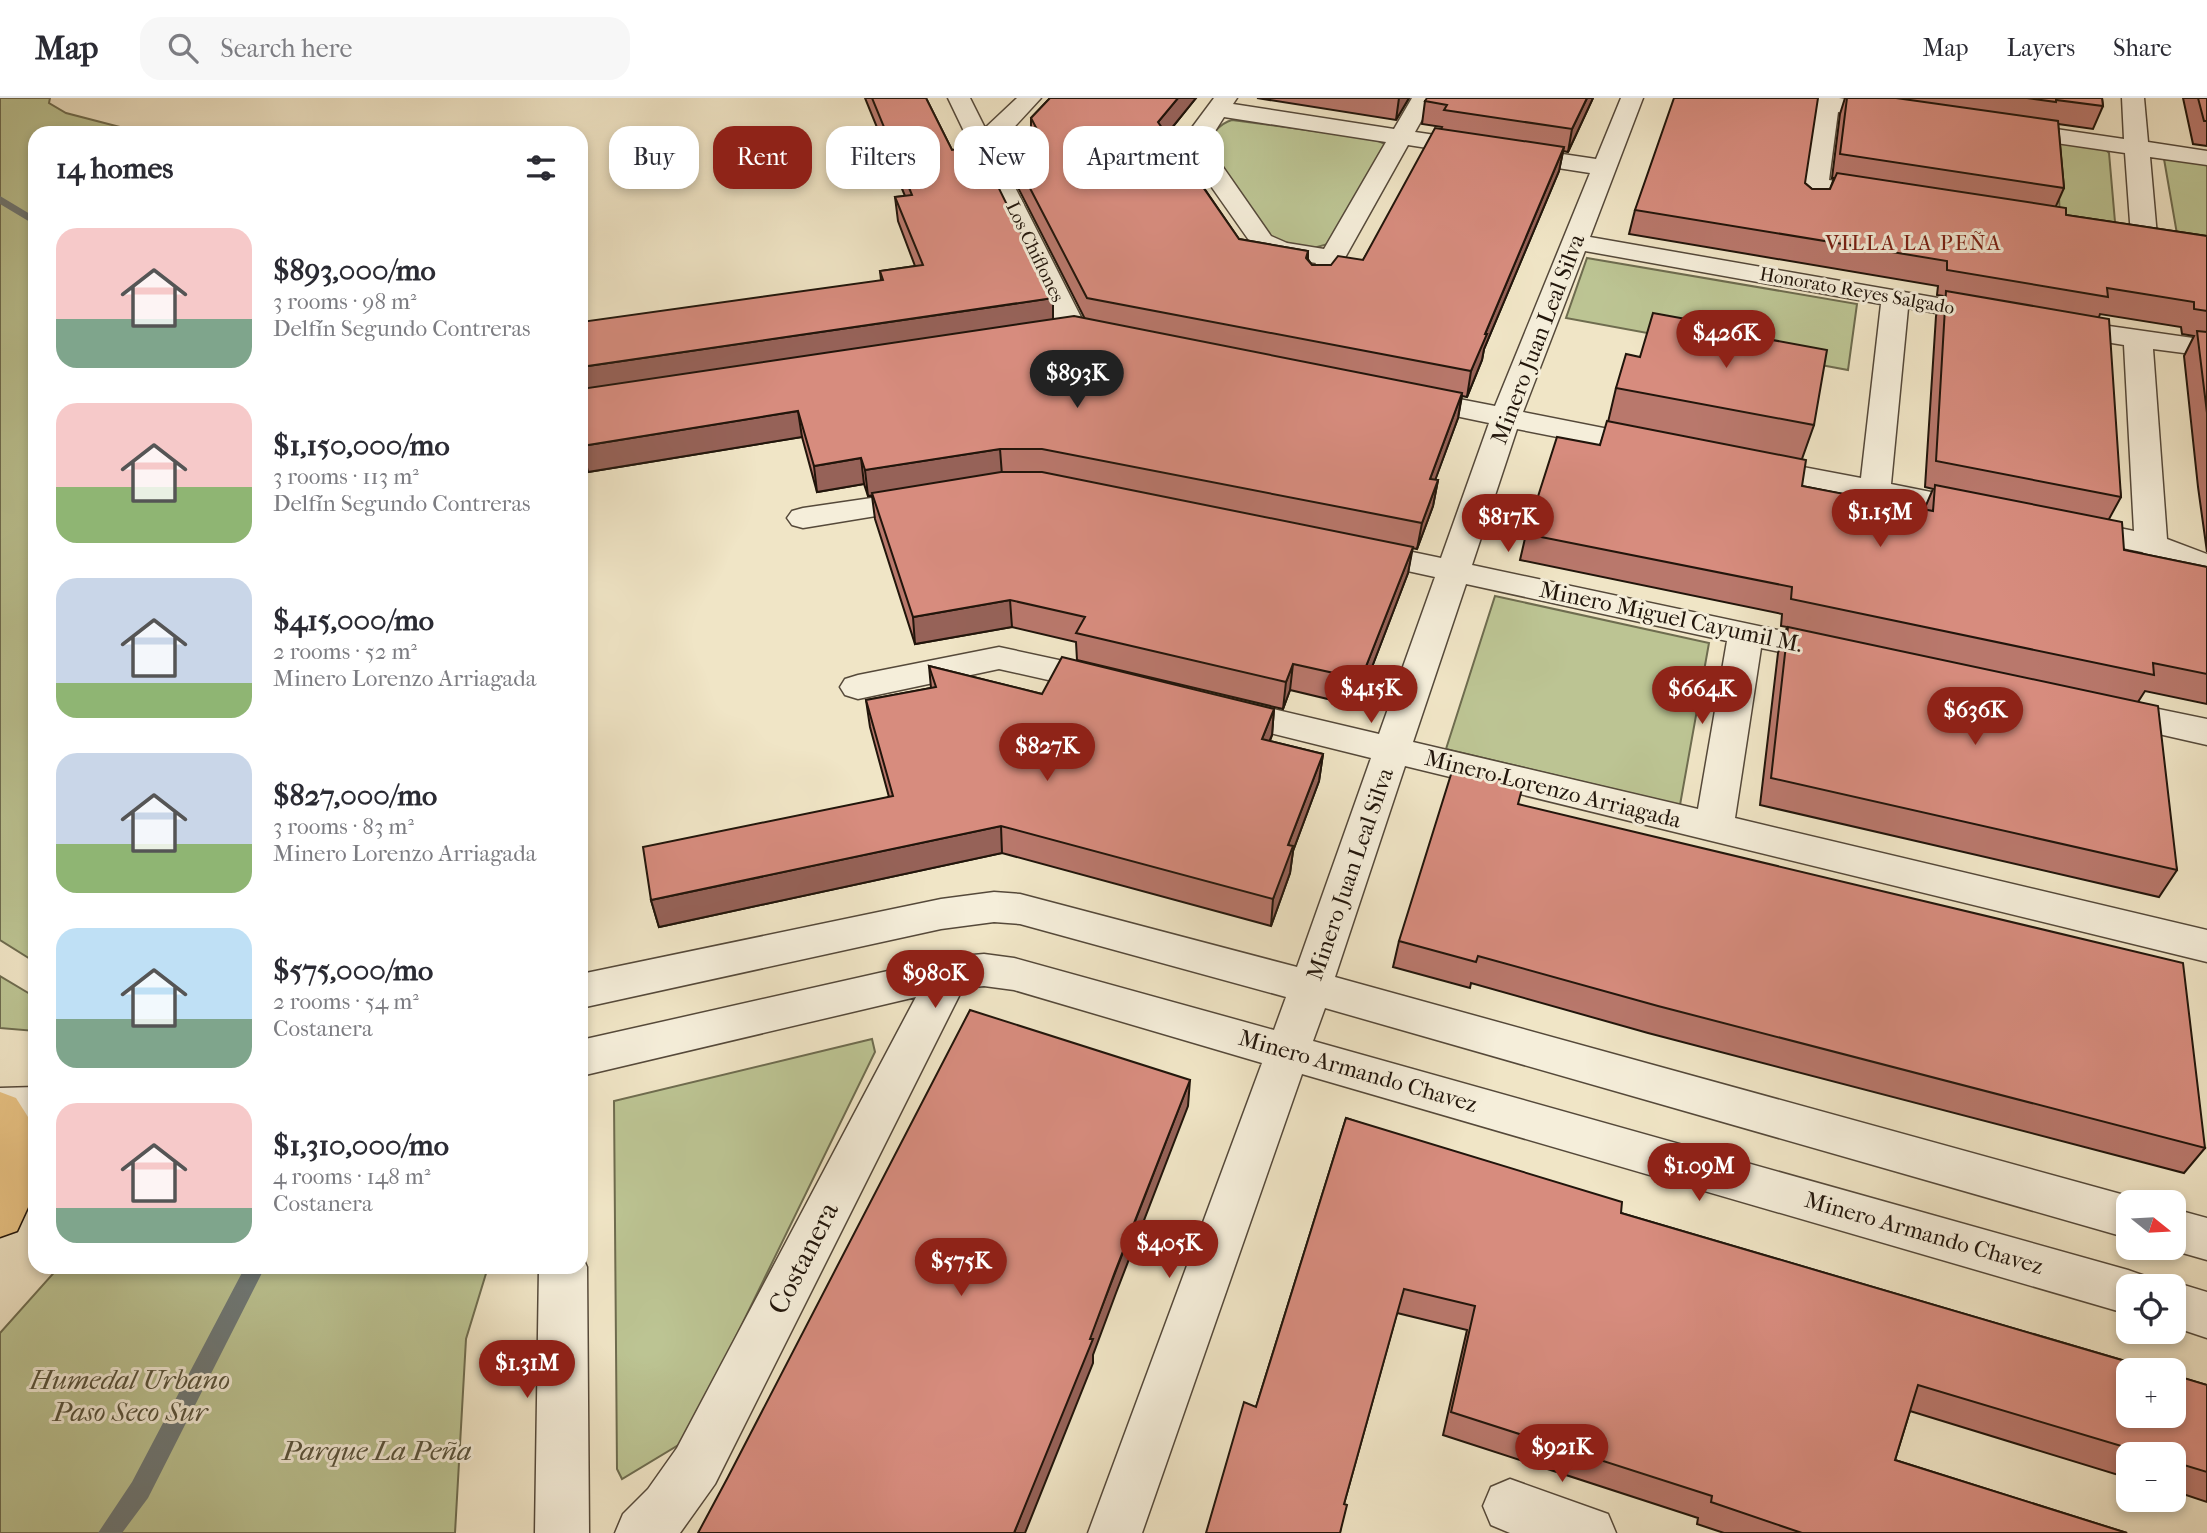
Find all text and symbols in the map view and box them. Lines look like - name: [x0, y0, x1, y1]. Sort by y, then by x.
- search box: [140, 17, 630, 80]
- text: Map: [35, 29, 98, 68]
- icon: search: [164, 29, 202, 67]
- text: Search here: [220, 33, 352, 64]
- text: Map: [1923, 34, 1969, 62]
- text: Layers: [2007, 34, 2075, 62]
- text: Share: [2113, 34, 2172, 62]
- chip: Buy: [609, 126, 699, 189]
- chip: Rent: [713, 126, 812, 189]
- chip: Filters: [826, 126, 940, 189]
- chip: New: [954, 126, 1049, 189]
- chip: Apartment: [1063, 126, 1224, 189]
- icon: filters: [522, 149, 560, 187]
- text: 14 homes: [56, 151, 173, 186]
- street label: Los Chiflones: [1001, 198, 1069, 306]
- street label: Minero Juan Leal Silva: [1485, 230, 1591, 448]
- district label: VILLA LA PEÑA: [1824, 231, 2003, 255]
- text: $893,000/mo: [273, 253, 436, 288]
- icon: home: [112, 256, 196, 340]
- street label: Honorato Reyes Salgado: [1758, 263, 1957, 319]
- text: 3 rooms · 98 m²: [273, 288, 417, 315]
- pin: $426K: [1677, 310, 1775, 370]
- text: Delfín Segundo Contreras: [273, 315, 531, 342]
- text: $426K: [1692, 319, 1760, 346]
- pin: $893K: [1028, 350, 1126, 410]
- text: $893K: [1046, 359, 1108, 386]
- text: $1,150,000/mo: [273, 428, 450, 463]
- icon: home: [112, 431, 196, 515]
- text: 3 rooms · 113 m²: [273, 463, 419, 490]
- text: Delfín Segundo Contreras: [273, 490, 531, 517]
- pin: $1.15M: [1823, 490, 1937, 549]
- pin: $817K: [1459, 494, 1557, 554]
- text: $1.15M: [1848, 498, 1912, 525]
- text: $817K: [1478, 503, 1538, 530]
- street label: Minero Miguel Cayumil M.: [1537, 576, 1805, 658]
- text: $415,000/mo: [273, 603, 434, 638]
- icon: home: [112, 606, 196, 690]
- text: 2 rooms · 52 m²: [273, 638, 417, 665]
- text: Minero Lorenzo Arriagada: [273, 665, 536, 692]
- pin: $415K: [1322, 666, 1420, 725]
- pin: $664K: [1653, 666, 1751, 726]
- text: $415K: [1340, 674, 1402, 701]
- text: $664K: [1668, 675, 1736, 702]
- pin: $636K: [1926, 688, 2024, 747]
- text: $636K: [1943, 696, 2007, 723]
- pin: $827K: [998, 724, 1096, 783]
- text: $827K: [1015, 732, 1079, 759]
- street label: Minero Lorenzo Arriagada: [1422, 744, 1684, 834]
- street label: Minero Juan Leal Silva: [1301, 764, 1399, 984]
- text: $827,000/mo: [273, 778, 437, 813]
- icon: home: [112, 781, 196, 865]
- text: 3 rooms · 83 m²: [273, 813, 414, 840]
- text: Minero Lorenzo Arriagada: [273, 840, 536, 867]
- pin: $980K: [886, 950, 984, 1010]
- text: $575,000/mo: [273, 953, 433, 988]
- icon: home: [112, 956, 196, 1040]
- text: $980K: [902, 959, 968, 986]
- text: 2 rooms · 54 m²: [273, 988, 419, 1015]
- text: Costanera: [273, 1015, 373, 1042]
- street label: Minero Armando Chavez: [1236, 1024, 1480, 1118]
- text: $1,310,000/mo: [273, 1128, 449, 1163]
- icon: home: [112, 1131, 196, 1215]
- pin: $1.09M: [1642, 1144, 1756, 1203]
- text: $1.09M: [1663, 1152, 1735, 1179]
- text: 4 rooms · 148 m²: [273, 1163, 430, 1190]
- street label: Minero Armando Chavez: [1802, 1186, 2046, 1280]
- text: Costanera: [273, 1190, 373, 1217]
- north arrow: [2116, 1190, 2186, 1260]
- map controls: [2116, 1190, 2186, 1512]
- street label: Costanera: [761, 1196, 846, 1319]
- pin: $405K: [1120, 1220, 1218, 1280]
- text: $405K: [1136, 1229, 1202, 1256]
- pin: $575K: [912, 1238, 1010, 1298]
- text: $575K: [931, 1247, 991, 1274]
- button: locate: [2116, 1274, 2186, 1344]
- pin: $1.31M: [470, 1340, 584, 1400]
- text: $1.31M: [495, 1349, 559, 1376]
- button: +: [2116, 1358, 2186, 1428]
- park label: Humedal Urbano Paso Seco Sur: [29, 1363, 230, 1428]
- pin: $921K: [1513, 1424, 1611, 1484]
- text: $921K: [1531, 1433, 1593, 1460]
- park label: Parque La Peña: [280, 1434, 472, 1467]
- button: −: [2116, 1442, 2186, 1512]

